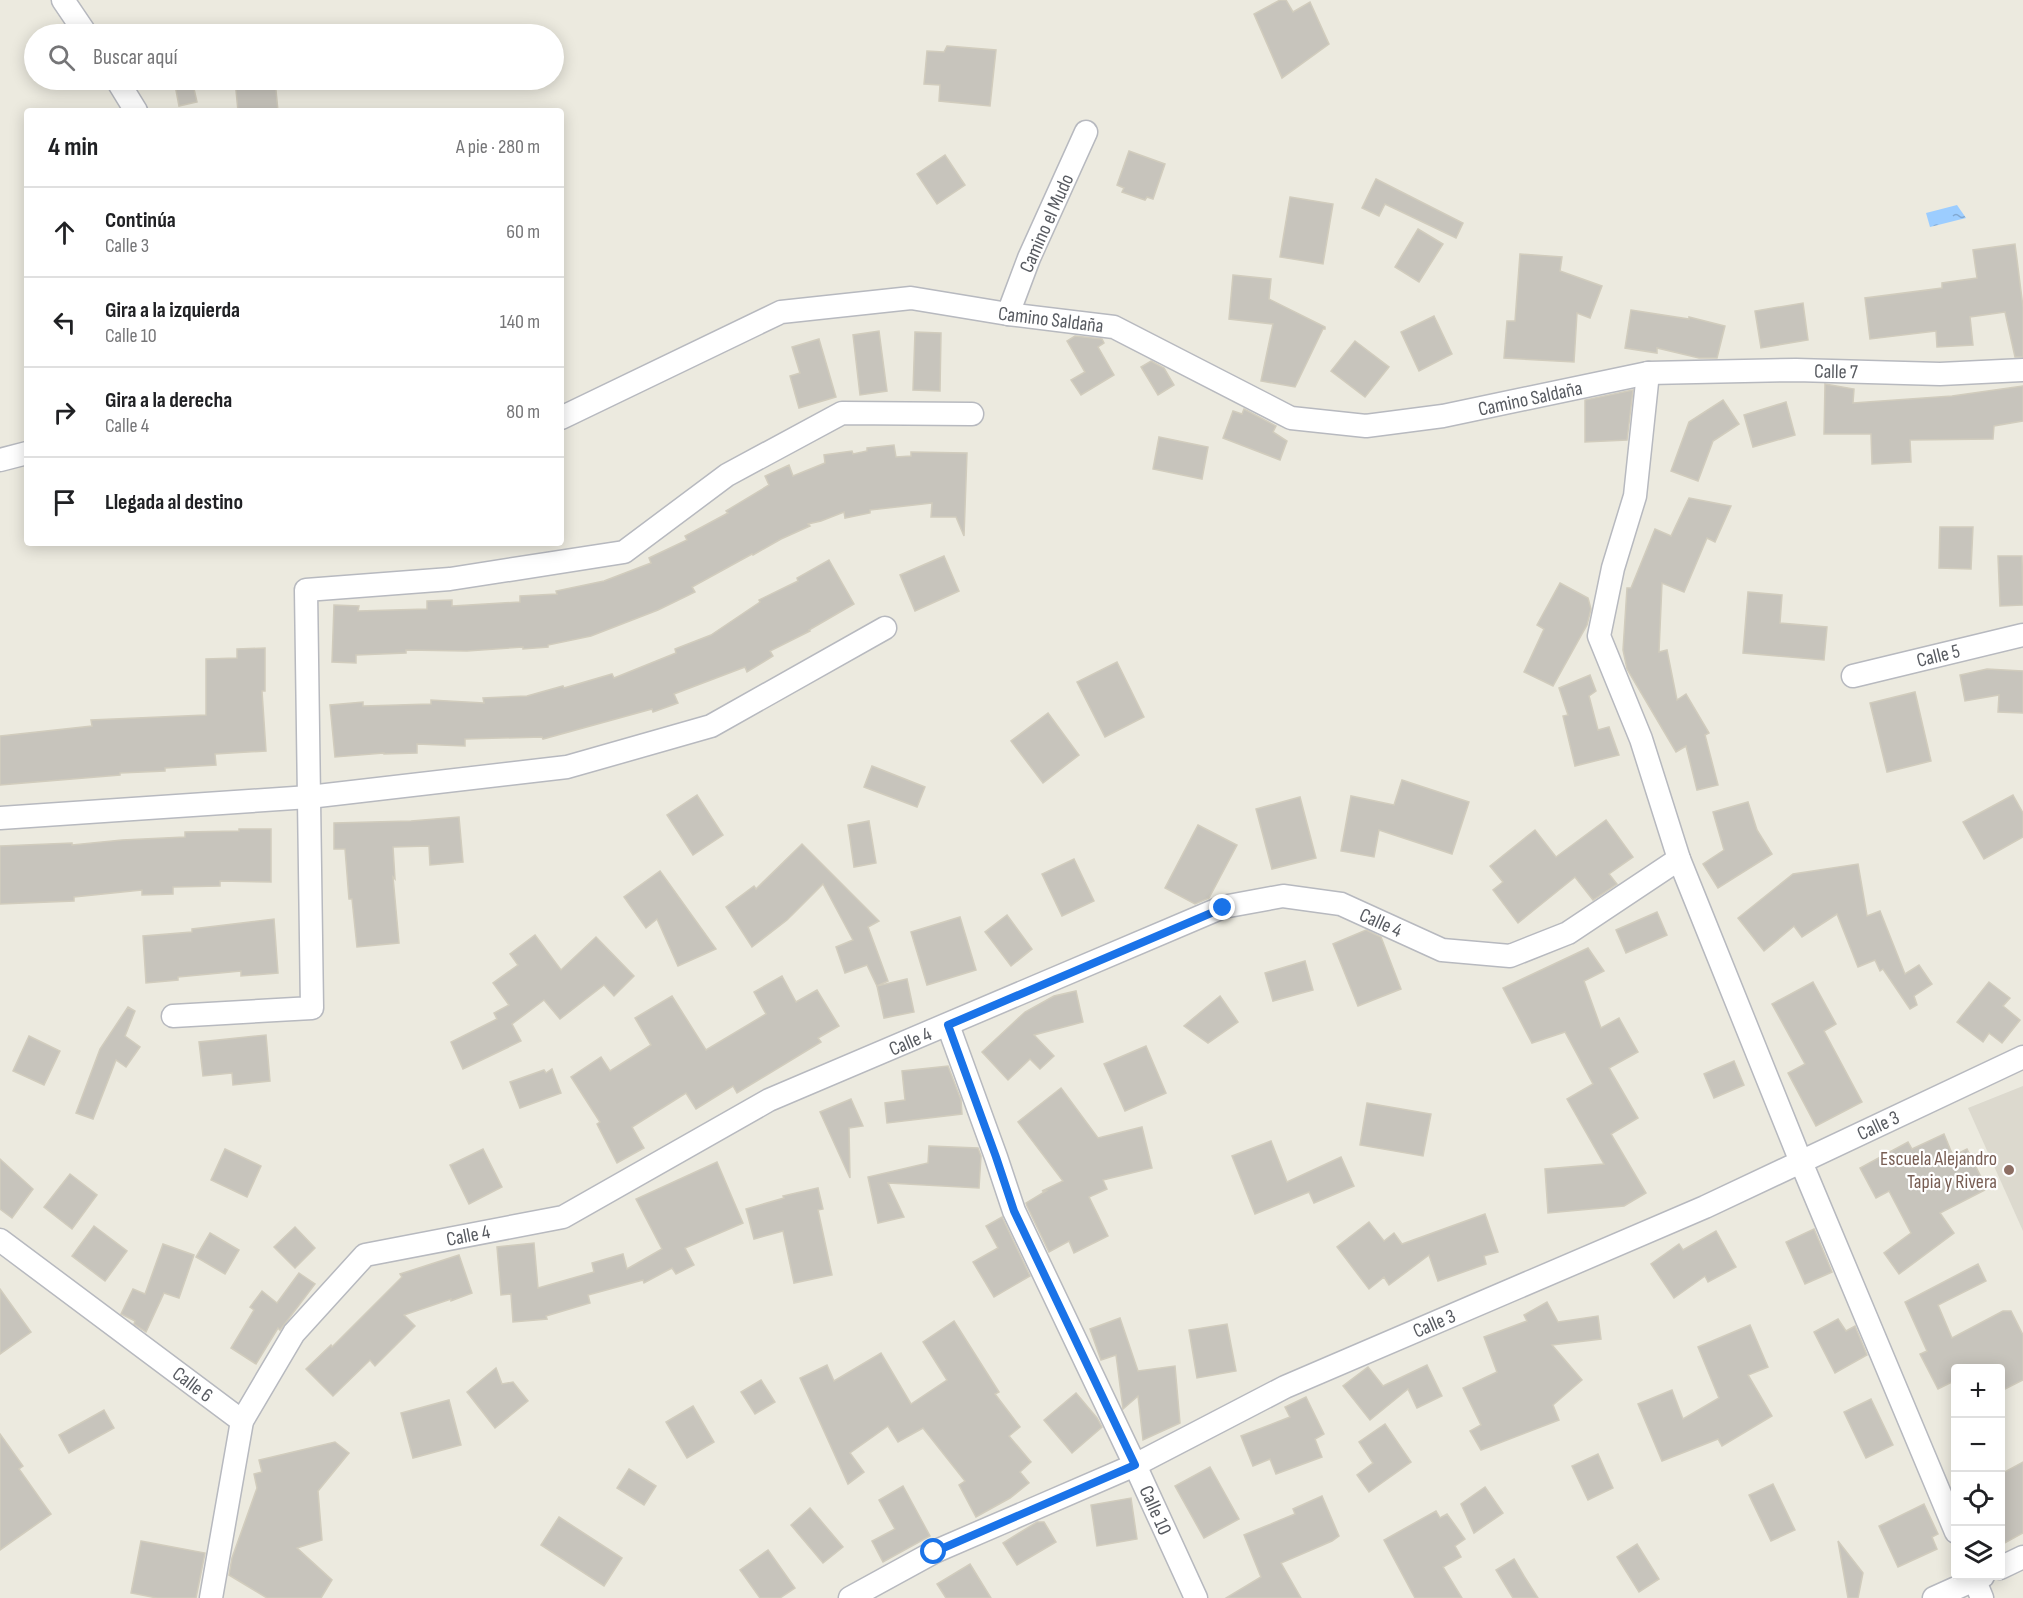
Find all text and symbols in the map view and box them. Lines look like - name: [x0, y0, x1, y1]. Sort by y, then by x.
- search box: [24, 24, 564, 90]
- icon: search: [45, 41, 78, 74]
- text: Buscar aquí: [93, 44, 178, 71]
- text: 4 min: [48, 132, 98, 163]
- text: A pie · 280 m: [456, 135, 540, 159]
- street label: Camino el Mudo: [1014, 170, 1079, 276]
- text: Continúa: [105, 207, 176, 234]
- icon: ahead: [48, 216, 81, 249]
- text: 60 m: [506, 220, 540, 244]
- text: Calle 3: [105, 234, 149, 258]
- text: Gira a la izquierda: [105, 297, 240, 324]
- street label: Camino Saldaña: [997, 302, 1105, 338]
- icon: left: [48, 306, 81, 339]
- text: 140 m: [500, 310, 540, 334]
- text: Calle 10: [105, 324, 157, 348]
- street label: Calle 7: [1814, 360, 1858, 384]
- street label: Camino Saldaña: [1476, 376, 1585, 422]
- text: Gira a la derecha: [105, 387, 232, 414]
- icon: right: [48, 396, 81, 429]
- text: 80 m: [506, 400, 540, 424]
- text: Calle 4: [105, 414, 149, 438]
- icon: arrive: [48, 486, 81, 519]
- text: Llegada al destino: [105, 489, 243, 516]
- street label: Calle 5: [1914, 639, 1962, 673]
- route end: [1209, 894, 1235, 920]
- street label: Calle 4: [1356, 903, 1406, 943]
- street label: Calle 4: [885, 1022, 935, 1062]
- street label: Calle 3: [1853, 1106, 1903, 1146]
- place label: Escuela Alejandro Tapia y Rivera: [1880, 1147, 1997, 1194]
- marker: Escuela Alejandro Tapia y Rivera: [2002, 1163, 2016, 1177]
- street label: Calle 4: [444, 1220, 492, 1252]
- street label: Calle 3: [1409, 1304, 1459, 1344]
- street label: Calle 6: [167, 1362, 217, 1408]
- map controls: [1951, 1364, 2005, 1580]
- button: +: [1951, 1364, 2005, 1418]
- button: −: [1951, 1418, 2005, 1472]
- button: locate: [1951, 1472, 2005, 1526]
- street label: Calle 10: [1134, 1482, 1177, 1539]
- button: layers: [1951, 1526, 2005, 1580]
- route start: [920, 1538, 946, 1564]

